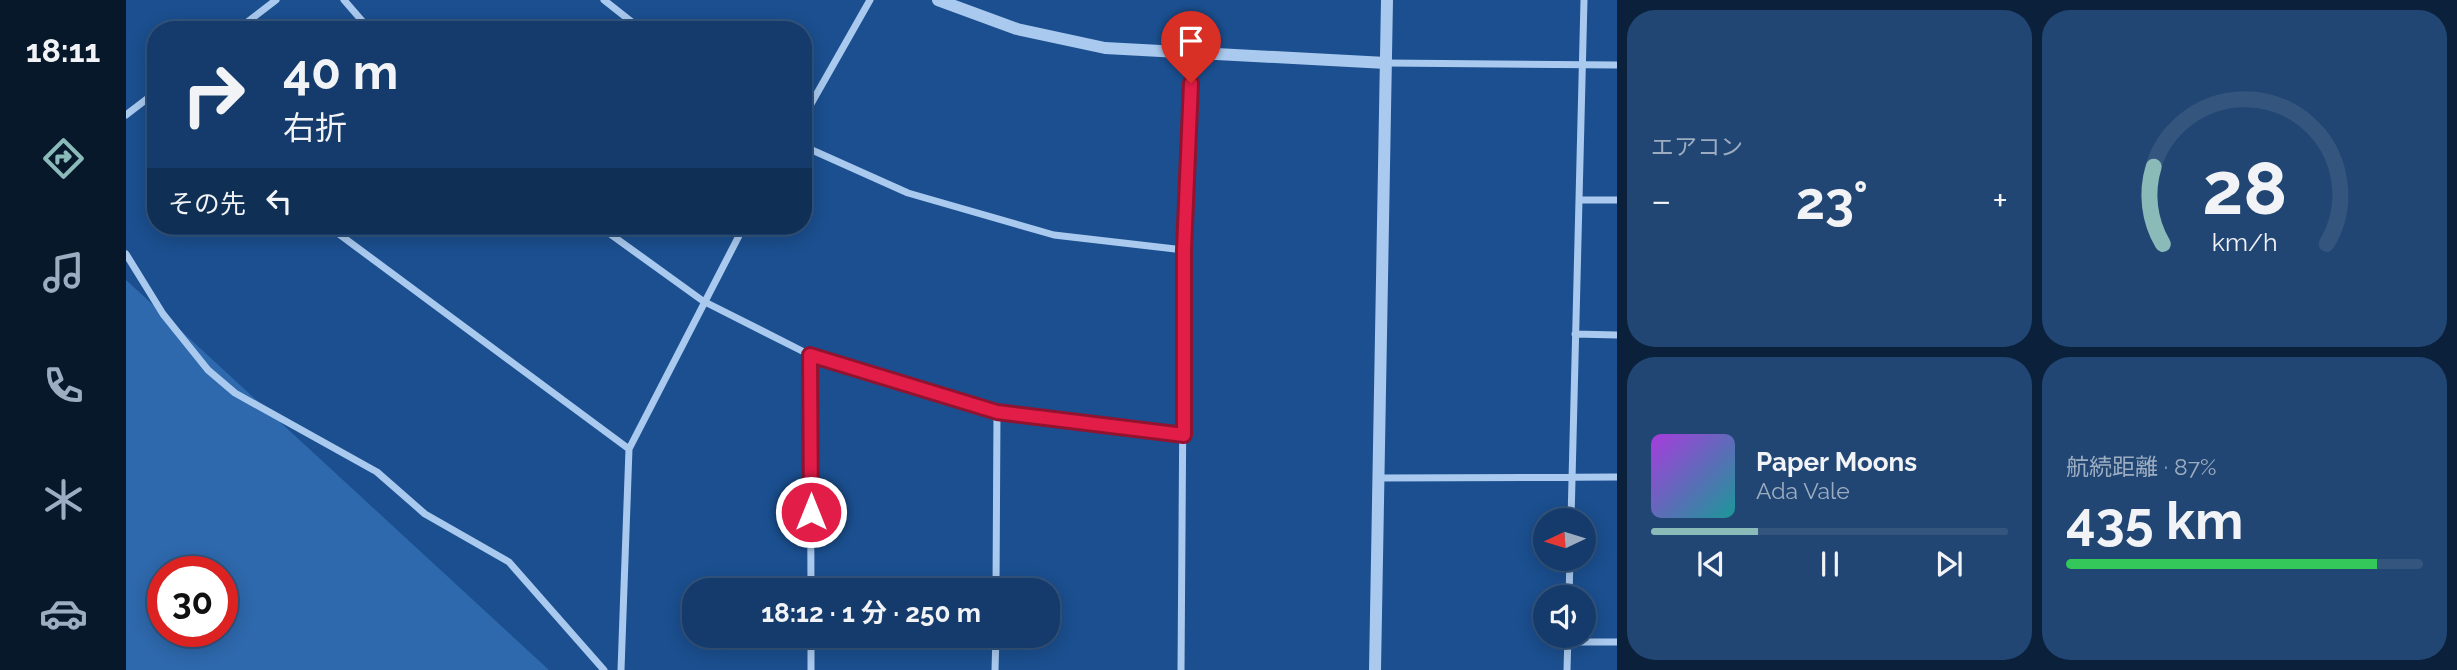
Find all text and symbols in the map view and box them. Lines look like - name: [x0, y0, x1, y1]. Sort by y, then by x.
- pin: [1161, 11, 1221, 83]
- icon: arrive: [1172, 22, 1210, 60]
- text: 18:11: [26, 32, 100, 69]
- text: 40 m: [283, 43, 398, 100]
- icon: right: [168, 49, 259, 140]
- text: 右折: [283, 109, 347, 146]
- text: エアコン: [1651, 133, 1743, 160]
- icon: directions: [39, 134, 88, 183]
- text: 28: [2202, 147, 2287, 232]
- text: 23°: [1796, 170, 1868, 231]
- text: −: [1651, 178, 1671, 223]
- text: +: [1992, 178, 2008, 223]
- icon: left: [260, 182, 298, 220]
- text: その先: [168, 189, 246, 219]
- text: km/h: [2212, 227, 2277, 257]
- icon: music: [39, 248, 88, 297]
- icon: phone: [39, 361, 88, 410]
- text: Paper Moons: [1756, 447, 1917, 477]
- text: 航続距離 · 87%: [2066, 453, 2216, 480]
- icon: climate: [39, 475, 88, 524]
- position arrow: [774, 475, 848, 549]
- text: Ada Vale: [1756, 477, 1850, 504]
- text: 435 km: [2066, 490, 2243, 551]
- north arrow: [1533, 508, 1596, 570]
- map controls: [1533, 508, 1596, 648]
- icon: previous: [1692, 545, 1730, 583]
- icon: pause: [1811, 545, 1849, 583]
- icon: next: [1930, 545, 1968, 583]
- speed limit sign: 30: [147, 556, 238, 647]
- button: sound: [1533, 585, 1596, 648]
- icon: car: [39, 589, 88, 638]
- text: 18:12 · 1 分 · 250 m: [761, 598, 981, 628]

